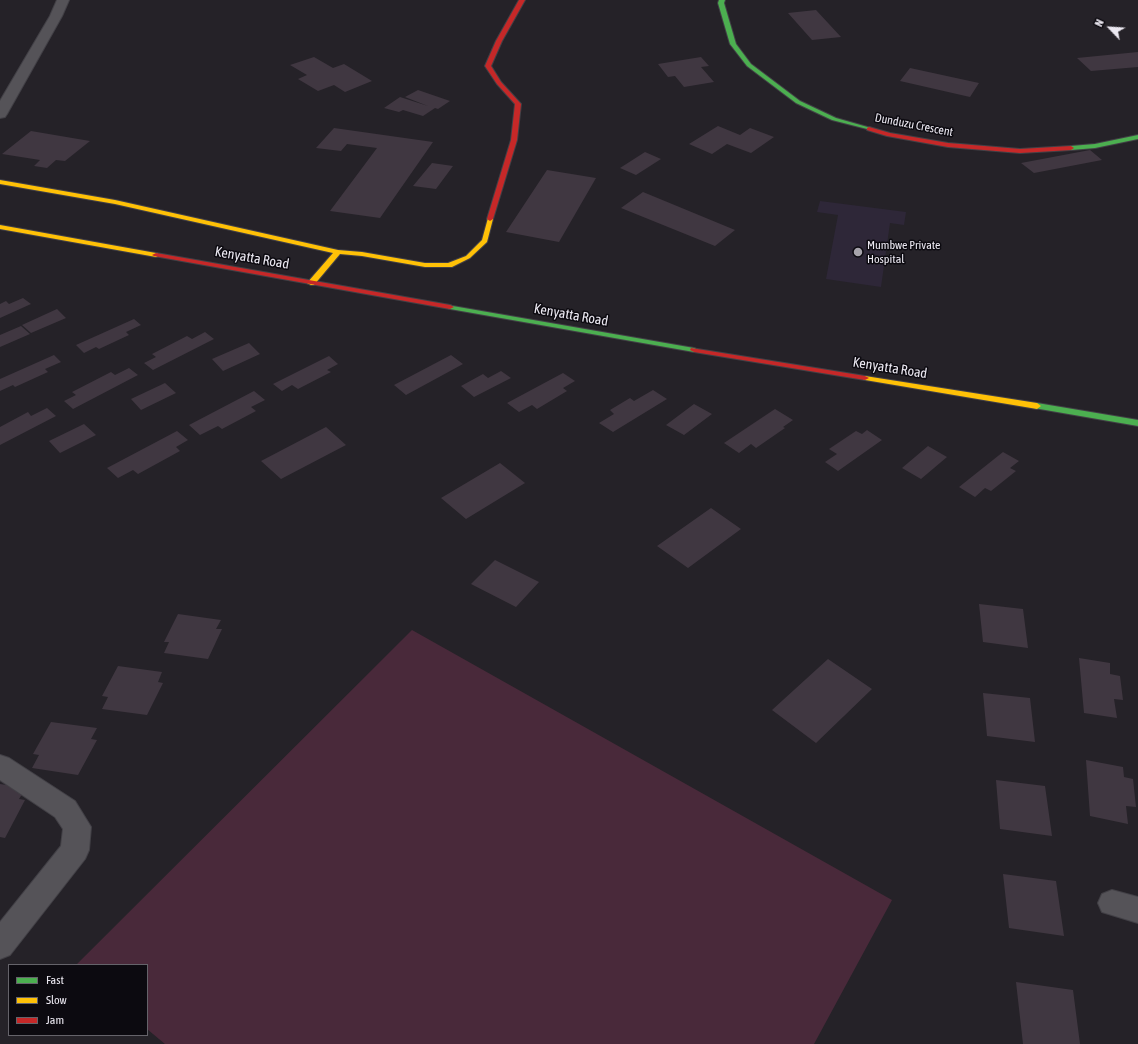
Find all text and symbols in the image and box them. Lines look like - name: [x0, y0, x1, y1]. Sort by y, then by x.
- north arrow: [1090, 8, 1130, 48]
- text: N: [1092, 17, 1106, 28]
- street label: Dunduzu Crescent: [874, 110, 954, 140]
- place label: Mumbwe Private Hospital: [867, 238, 941, 266]
- street label: Kenyatta Road: [214, 243, 290, 273]
- marker: Mumbwe Private Hospital: [852, 246, 864, 258]
- street label: Kenyatta Road: [533, 300, 609, 330]
- street label: Kenyatta Road: [852, 354, 928, 382]
- legend: [8, 964, 148, 1036]
- text: Fast: [46, 973, 64, 987]
- text: Slow: [46, 993, 67, 1007]
- text: Jam: [46, 1013, 64, 1027]

